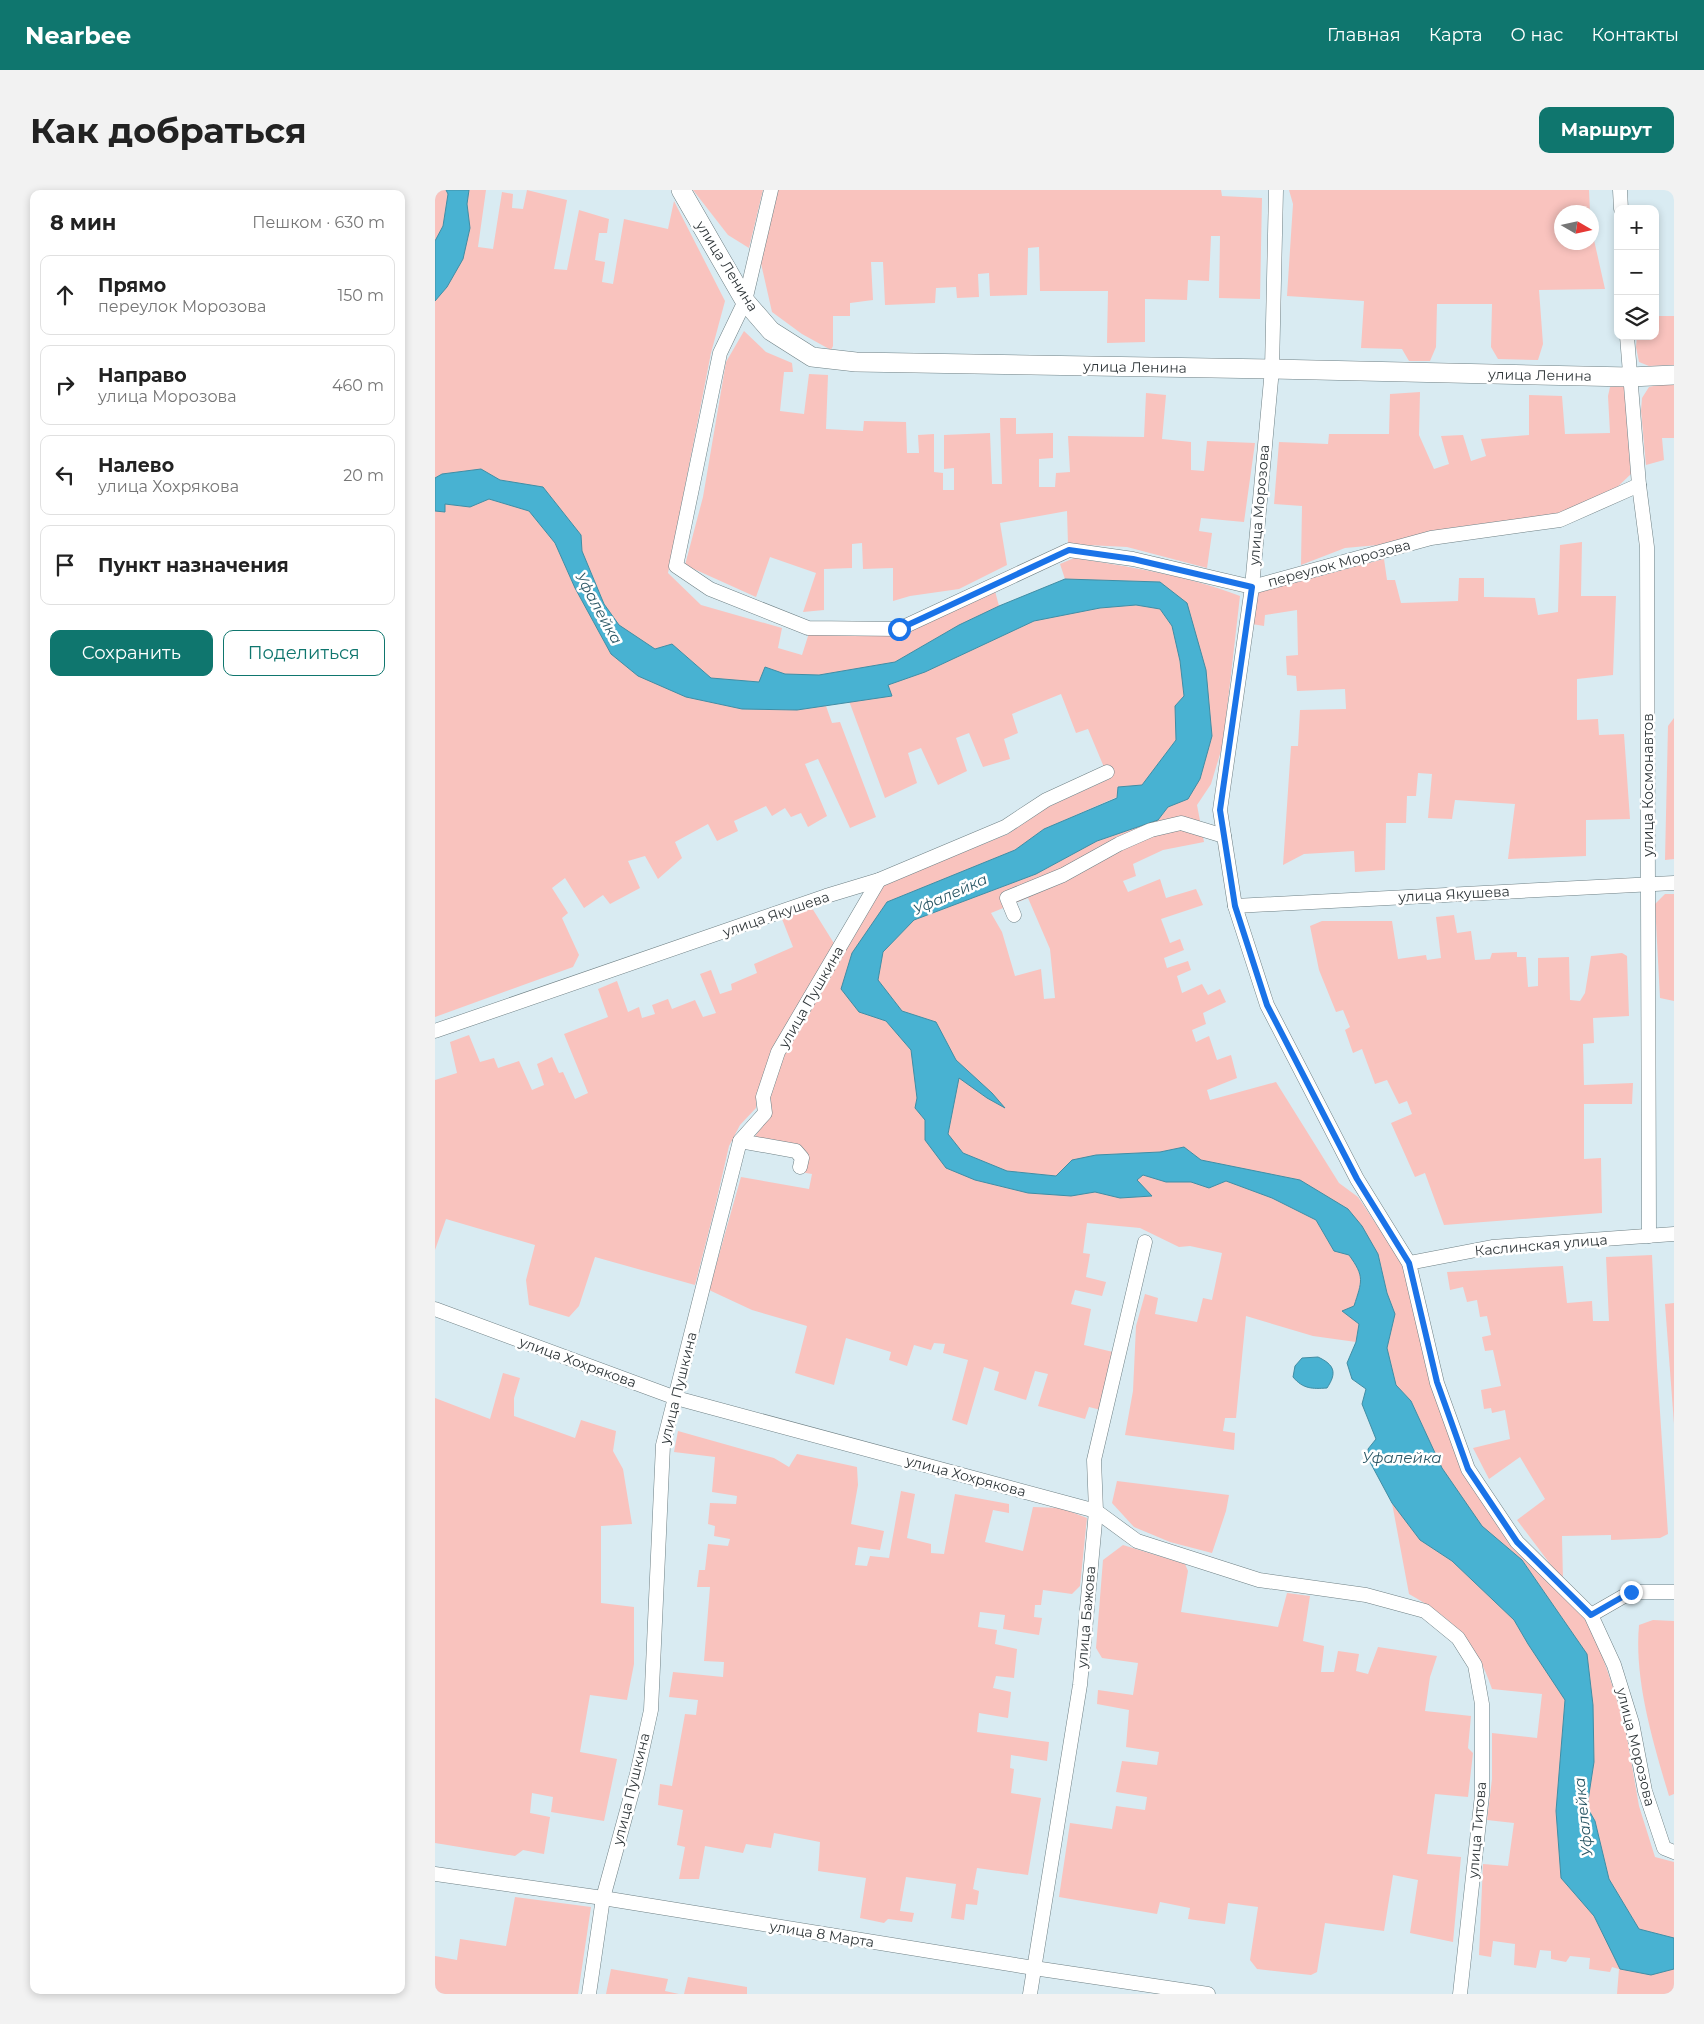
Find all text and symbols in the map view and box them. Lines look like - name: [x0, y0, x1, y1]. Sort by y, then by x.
- text: Nearbee: [25, 21, 131, 50]
- text: Главная: [1327, 24, 1401, 46]
- text: Карта: [1429, 24, 1483, 46]
- text: О нас: [1511, 24, 1563, 46]
- text: Контакты: [1591, 24, 1679, 46]
- button: Маршрут: [1539, 107, 1674, 153]
- text: Как добраться: [30, 109, 307, 152]
- north arrow: [1554, 205, 1599, 250]
- map controls: [1614, 205, 1659, 340]
- button: +: [1614, 205, 1659, 250]
- text: 8 мин: [50, 210, 116, 235]
- text: Пешком · 630 m: [252, 213, 385, 232]
- street label: улица Ленина: [691, 216, 762, 315]
- button: −: [1614, 250, 1659, 295]
- text: Прямо: [98, 274, 166, 297]
- icon: ahead: [51, 281, 79, 309]
- text: 150 m: [337, 286, 384, 305]
- button: layers: [1614, 295, 1659, 340]
- text: переулок Морозова: [98, 297, 266, 316]
- street label: улица Ленина: [1082, 357, 1187, 377]
- text: Направо: [98, 364, 187, 387]
- street label: улица Ленина: [1487, 365, 1592, 385]
- icon: right: [51, 371, 79, 399]
- text: 460 m: [332, 376, 384, 395]
- text: улица Морозова: [98, 387, 237, 406]
- street label: улица Морозова: [1245, 444, 1273, 567]
- text: Налево: [98, 454, 174, 477]
- icon: left: [51, 461, 79, 489]
- text: 20 m: [343, 466, 384, 485]
- text: улица Хохрякова: [98, 477, 239, 496]
- street label: переулок Морозова: [1266, 535, 1412, 591]
- icon: arrive: [51, 551, 79, 579]
- text: Пункт назначения: [98, 554, 289, 577]
- water label: Уфалейка: [571, 569, 627, 647]
- route start: [888, 618, 911, 641]
- button: Сохранить: [50, 630, 213, 676]
- button: Поделиться: [223, 630, 385, 676]
- street label: улица Космонавтов: [1639, 713, 1657, 858]
- water label: Уфалейка: [910, 869, 990, 919]
- street label: улица Якушева: [1397, 882, 1510, 906]
- street label: улица Якушева: [719, 887, 832, 941]
- street label: улица Пушкина: [774, 943, 848, 1052]
- street label: Каслинская улица: [1474, 1230, 1608, 1260]
- street label: улица Пушкина: [655, 1330, 701, 1447]
- street label: улица Хохрякова: [516, 1332, 639, 1392]
- water label: Уфалейка: [1362, 1448, 1442, 1467]
- street label: улица Хохрякова: [903, 1451, 1028, 1501]
- street label: улица Бажова: [1072, 1565, 1099, 1670]
- route end: [1620, 1581, 1643, 1604]
- street label: улица Морозова: [1612, 1685, 1659, 1808]
- street label: улица Пушкина: [608, 1731, 654, 1848]
- water label: Уфалейка: [1569, 1777, 1597, 1857]
- street label: улица Титова: [1464, 1781, 1490, 1880]
- street label: улица 8 Марта: [767, 1917, 876, 1951]

